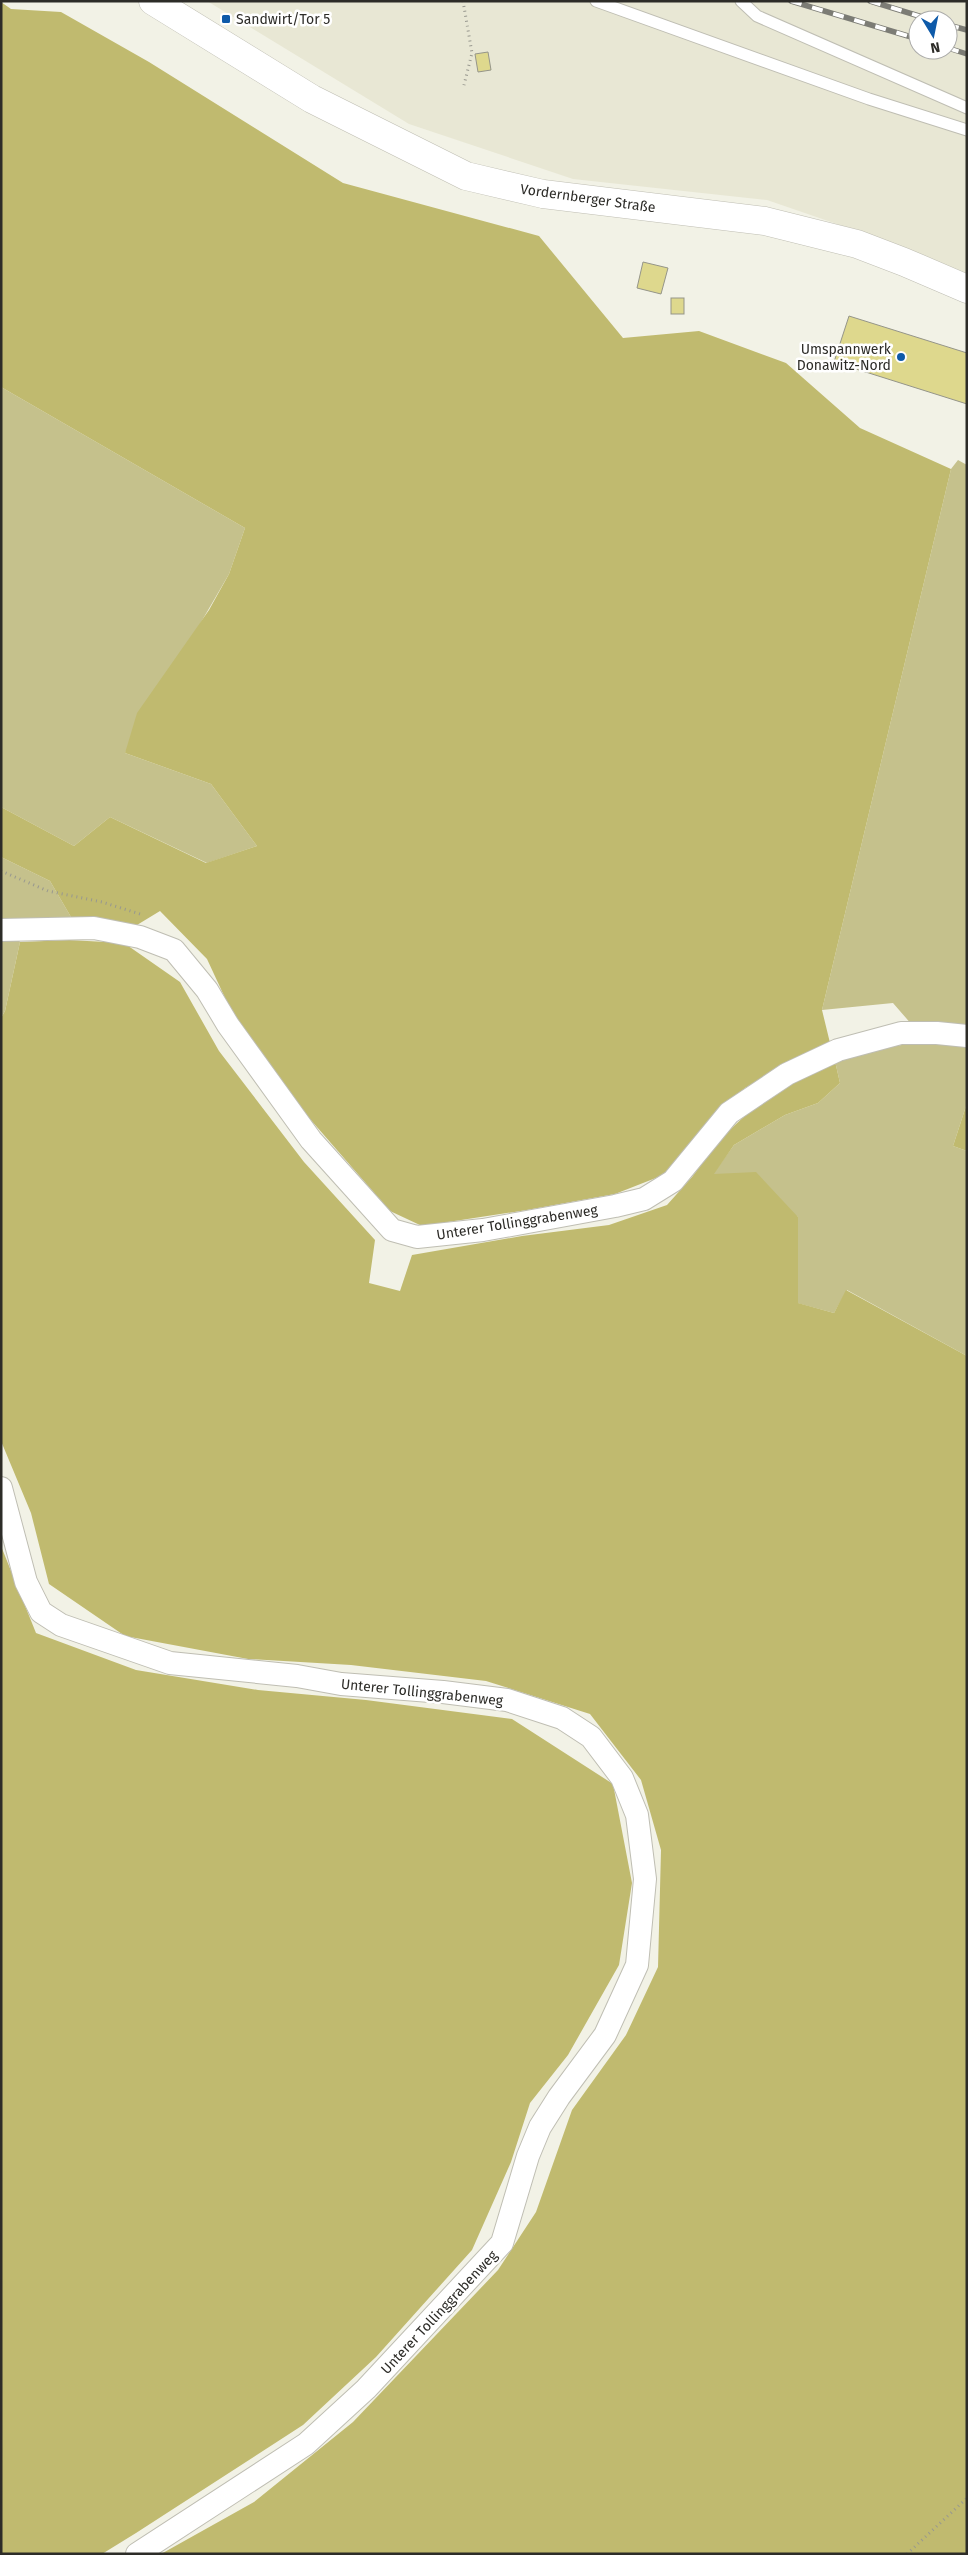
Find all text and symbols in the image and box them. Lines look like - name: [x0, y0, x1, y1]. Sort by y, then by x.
- north arrow: [908, 10, 958, 60]
- place label: Sandwirt/Tor 5: [236, 11, 330, 28]
- marker: Sandwirt/Tor 5: [220, 13, 232, 25]
- text: N: [929, 38, 941, 56]
- street label: Vordernberger Straße: [519, 181, 657, 216]
- place label: Umspannwerk Donawitz-Nord: [797, 341, 892, 374]
- marker: Umspannwerk Donawitz-Nord: [895, 351, 907, 363]
- street label: Unterer Tollinggrabenweg: [435, 1201, 600, 1244]
- street label: Unterer Tollinggrabenweg: [340, 1676, 505, 1710]
- street label: Unterer Tollinggrabenweg: [378, 2246, 502, 2378]

